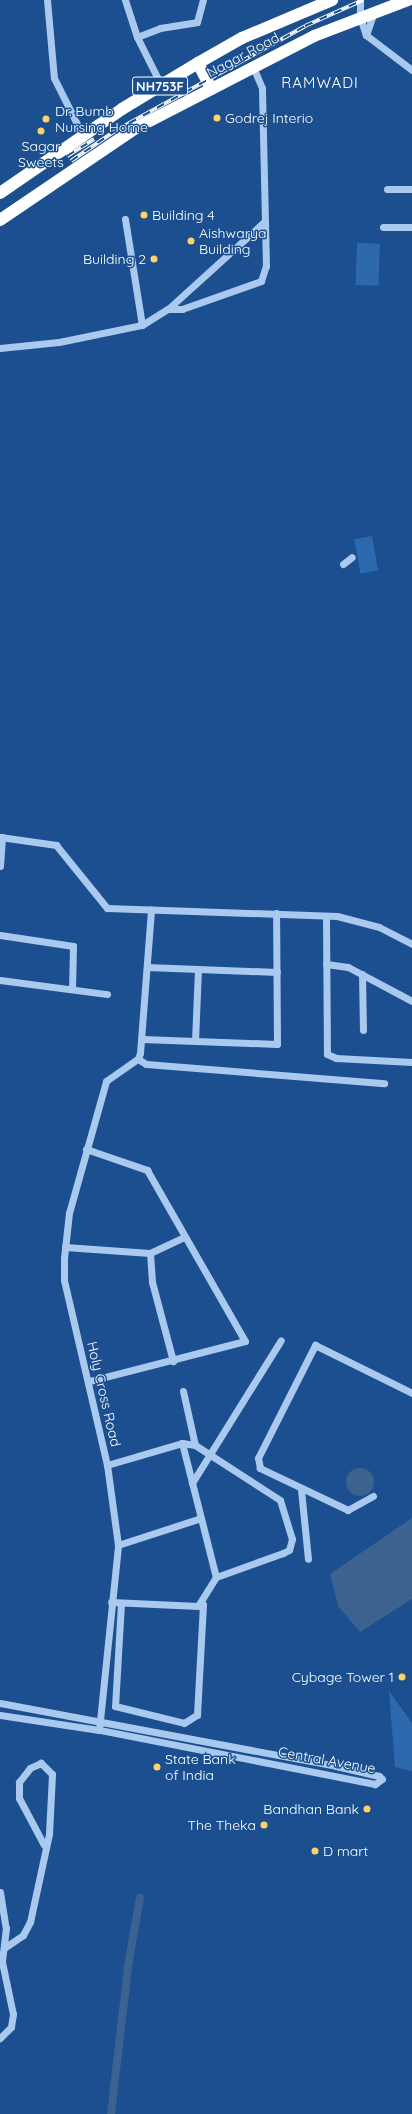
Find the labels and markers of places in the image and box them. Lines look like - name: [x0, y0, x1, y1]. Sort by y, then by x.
- place label: Dr. Bumb Nursing Home: [55, 103, 148, 136]
- place label: Godrej Interio: [225, 110, 313, 126]
- marker: Dr. Bumb Nursing Home: [40, 113, 52, 125]
- marker: Godrej Interio: [212, 113, 222, 123]
- marker: Sagar Sweets: [36, 126, 46, 136]
- place label: Sagar Sweets: [18, 138, 64, 170]
- place label: Building 4: [152, 207, 215, 223]
- marker: Building 4: [139, 210, 149, 220]
- place label: Aishwarya Building: [199, 225, 266, 258]
- marker: Aishwarya Building: [186, 236, 196, 246]
- place label: Building 2: [83, 251, 146, 267]
- marker: Building 2: [149, 254, 159, 264]
- place label: Cybage Tower 1: [292, 1669, 394, 1685]
- marker: Cybage Tower 1: [397, 1672, 407, 1682]
- place label: State Bank of India: [165, 1751, 236, 1784]
- marker: State Bank of India: [152, 1762, 162, 1772]
- place label: Bandhan Bank: [263, 1801, 359, 1817]
- marker: Bandhan Bank: [362, 1804, 372, 1814]
- place label: The Theka: [188, 1817, 256, 1833]
- marker: The Theka: [259, 1820, 269, 1830]
- place label: D mart: [323, 1843, 368, 1859]
- marker: D mart: [310, 1846, 320, 1856]

